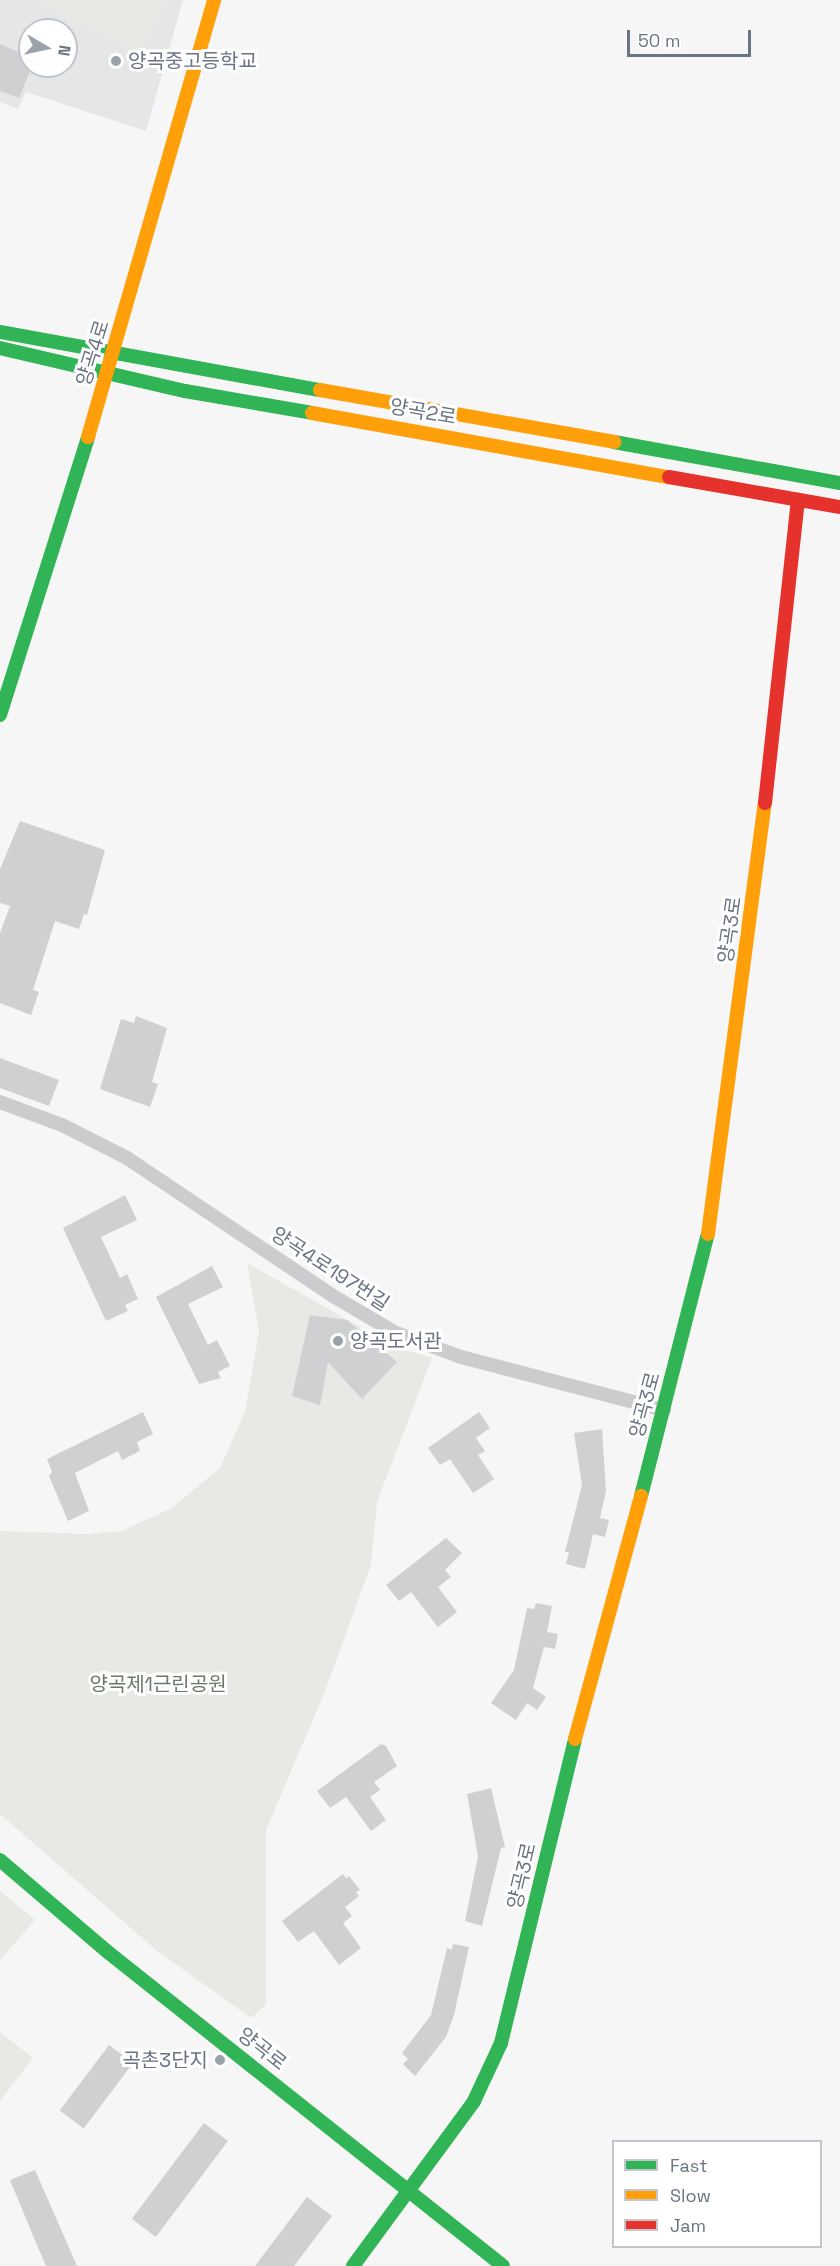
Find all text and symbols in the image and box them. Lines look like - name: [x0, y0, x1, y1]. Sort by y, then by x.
- north arrow: [18, 18, 78, 78]
- scale bar: [630, 18, 754, 56]
- text: 50 m: [638, 29, 680, 52]
- text: N: [53, 44, 76, 58]
- place label: 양곡중고등학교: [128, 49, 257, 73]
- marker: 양곡중고등학교: [109, 54, 123, 68]
- street label: 양곡4로: [72, 317, 114, 389]
- street label: 양곡2로: [388, 394, 458, 430]
- street label: 양곡3로: [713, 895, 747, 965]
- street label: 양곡4로197번길: [266, 1222, 394, 1316]
- place label: 양곡도서관: [350, 1329, 442, 1353]
- marker: 양곡도서관: [331, 1334, 345, 1348]
- street label: 양곡3로: [625, 1369, 665, 1441]
- park label: 양곡제1근린공원: [89, 1672, 227, 1696]
- street label: 양곡3로: [503, 1841, 541, 1911]
- street label: 양곡로: [233, 2023, 291, 2075]
- place label: 곡촌3단지: [122, 2048, 208, 2072]
- marker: 곡촌3단지: [213, 2053, 227, 2067]
- legend: [612, 2140, 822, 2248]
- text: Fast: [670, 2154, 707, 2177]
- text: Slow: [670, 2184, 711, 2207]
- text: Jam: [670, 2214, 706, 2237]

